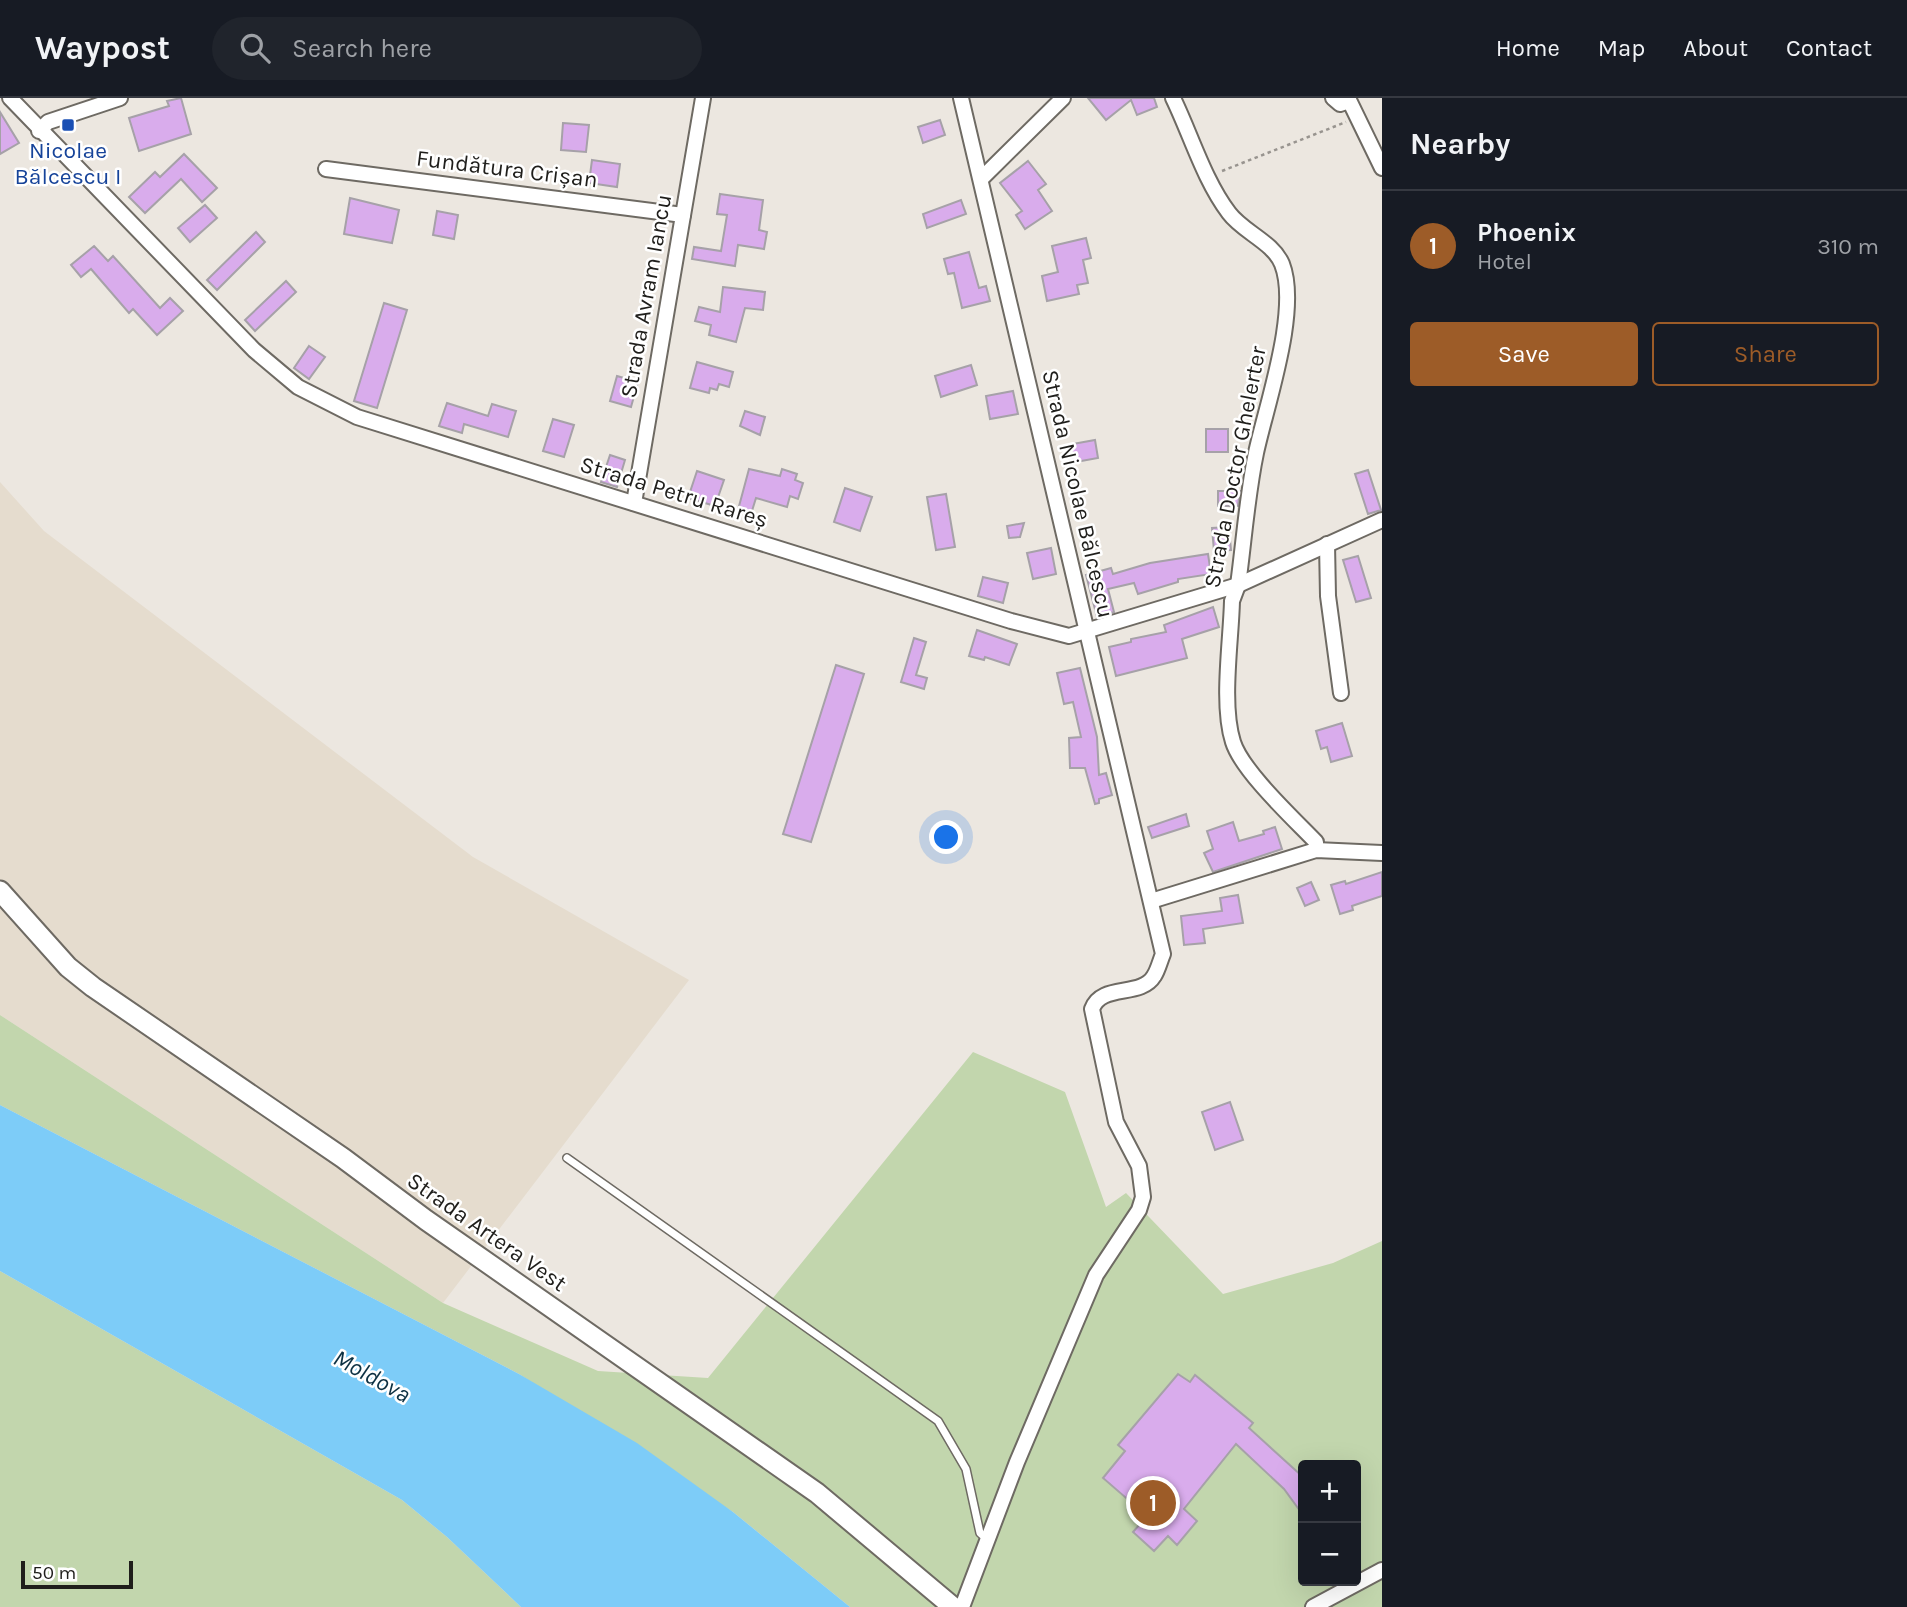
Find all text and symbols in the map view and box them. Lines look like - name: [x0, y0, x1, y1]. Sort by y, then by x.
- search box: [212, 17, 702, 80]
- text: Waypost: [35, 29, 170, 67]
- icon: search: [236, 29, 274, 67]
- text: Search here: [292, 33, 432, 64]
- text: Home: [1496, 34, 1560, 62]
- text: Map: [1598, 34, 1645, 62]
- text: About: [1683, 34, 1748, 62]
- text: Contact: [1786, 34, 1872, 62]
- marker: Nicolae Bălcescu I: [60, 117, 76, 133]
- text: Nearby: [1410, 126, 1510, 162]
- place label: Nicolae Bălcescu I: [15, 137, 121, 190]
- street label: Fundătura Crișan: [415, 144, 599, 194]
- street label: Strada Avram Iancu: [615, 192, 677, 400]
- text: Phoenix: [1477, 217, 1576, 248]
- text: 1: [1429, 233, 1437, 260]
- text: 310 m: [1817, 233, 1879, 260]
- text: Hotel: [1477, 248, 1532, 275]
- button: Save: [1410, 322, 1638, 386]
- button: Share: [1652, 322, 1879, 386]
- street label: Strada Doctor Ghelerter: [1198, 343, 1272, 590]
- street label: Strada Nicolae Bălcescu: [1036, 367, 1120, 621]
- street label: Strada Petru Rareș: [577, 451, 771, 533]
- your location: [929, 820, 963, 854]
- street label: Strada Artera Vest: [402, 1167, 572, 1297]
- water label: Moldova: [329, 1343, 415, 1409]
- map controls: [1298, 1460, 1361, 1586]
- button: +: [1298, 1460, 1361, 1523]
- pin: 1: [1130, 1477, 1176, 1529]
- button: −: [1298, 1523, 1361, 1586]
- scale bar: [21, 1558, 133, 1590]
- text: 50 m: [32, 1562, 76, 1584]

